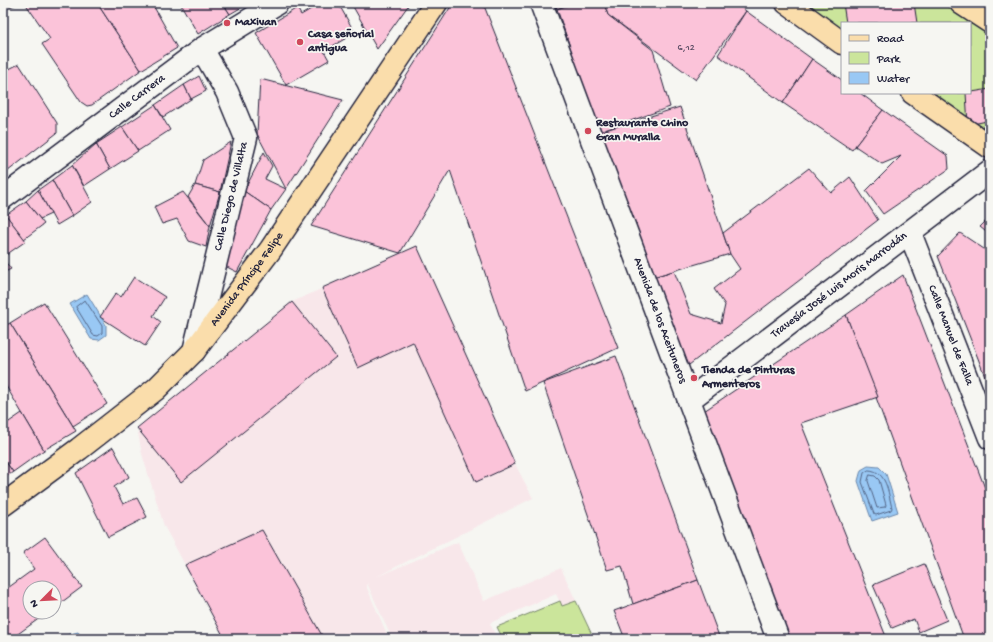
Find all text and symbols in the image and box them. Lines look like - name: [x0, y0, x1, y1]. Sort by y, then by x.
- place label: Maxivan: [235, 16, 277, 30]
- marker: Maxivan: [222, 18, 232, 28]
- legend: [841, 22, 971, 94]
- place label: Casa señorial antigua: [307, 28, 374, 56]
- text: Road: [877, 33, 904, 47]
- marker: Casa señorial antigua: [295, 37, 305, 47]
- house number: 6,12: [677, 42, 695, 54]
- text: Park: [876, 53, 902, 67]
- street label: Calle Carrera: [107, 72, 168, 123]
- text: Water: [877, 73, 911, 87]
- place label: Restaurante Chino Gran Muralla: [595, 117, 689, 145]
- marker: Restaurante Chino Gran Muralla: [583, 126, 593, 136]
- street label: Calle Diego de Villalta: [212, 140, 252, 252]
- street label: Avenida Príncipe Felipe: [208, 229, 288, 329]
- street label: Travesía José Luis Moris Marrodán: [768, 229, 911, 342]
- street label: Avenida de los Aceituneros: [630, 256, 689, 386]
- street label: Calle Manuel de Falla: [924, 283, 976, 388]
- place label: Tienda de Pinturas Armenteros: [701, 364, 795, 392]
- marker: Tienda de Pinturas Armenteros: [689, 373, 699, 383]
- north arrow: [22, 580, 62, 620]
- text: N: [28, 598, 42, 609]

